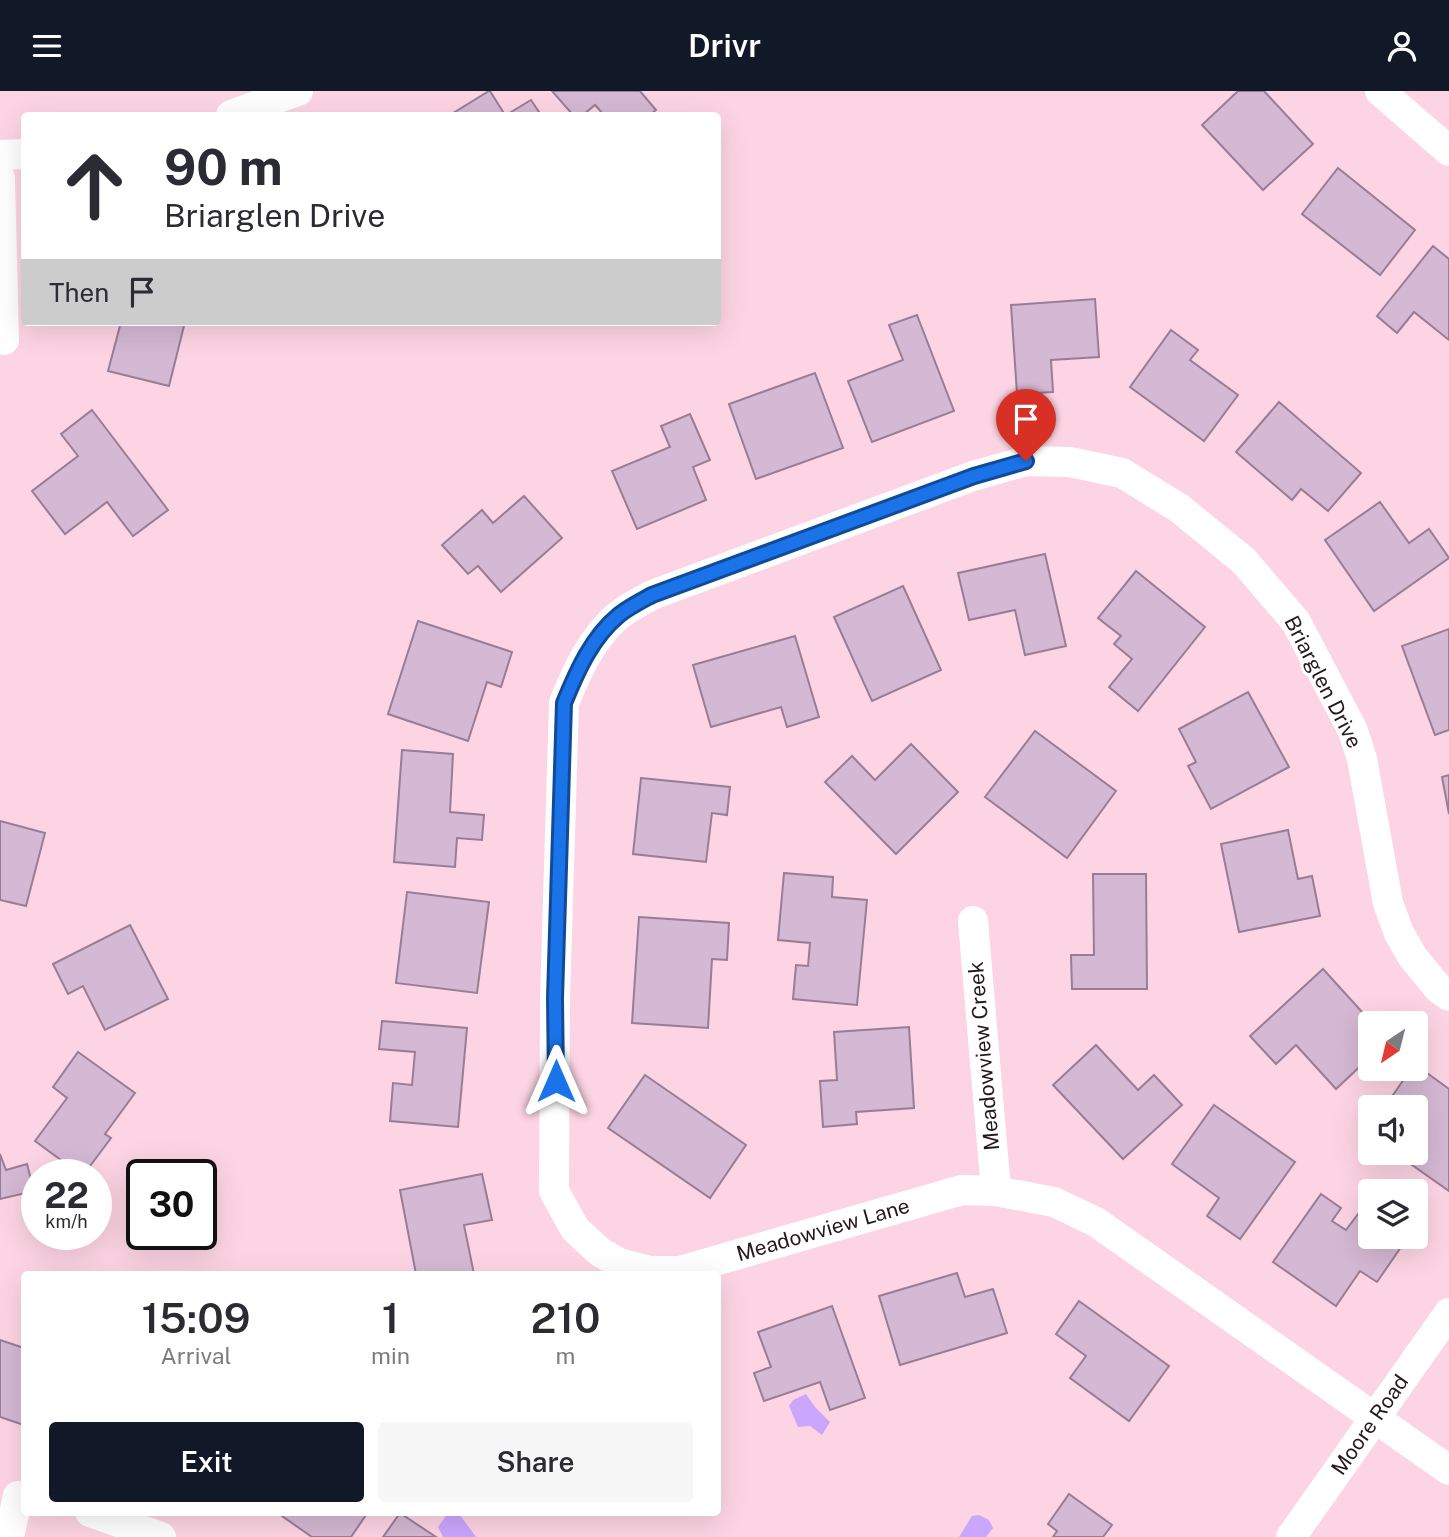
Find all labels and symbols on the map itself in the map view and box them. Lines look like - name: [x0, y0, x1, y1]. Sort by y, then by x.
- pin: [996, 389, 1056, 461]
- street label: Briarglen Drive: [1279, 611, 1368, 752]
- street label: Meadowview Creek: [963, 960, 1004, 1152]
- north arrow: [1358, 1011, 1428, 1081]
- position arrow: [519, 1044, 593, 1118]
- speed limit sign: 30: [126, 1159, 217, 1250]
- street label: Meadowview Lane: [733, 1193, 912, 1266]
- street label: Moore Road: [1326, 1370, 1413, 1480]

